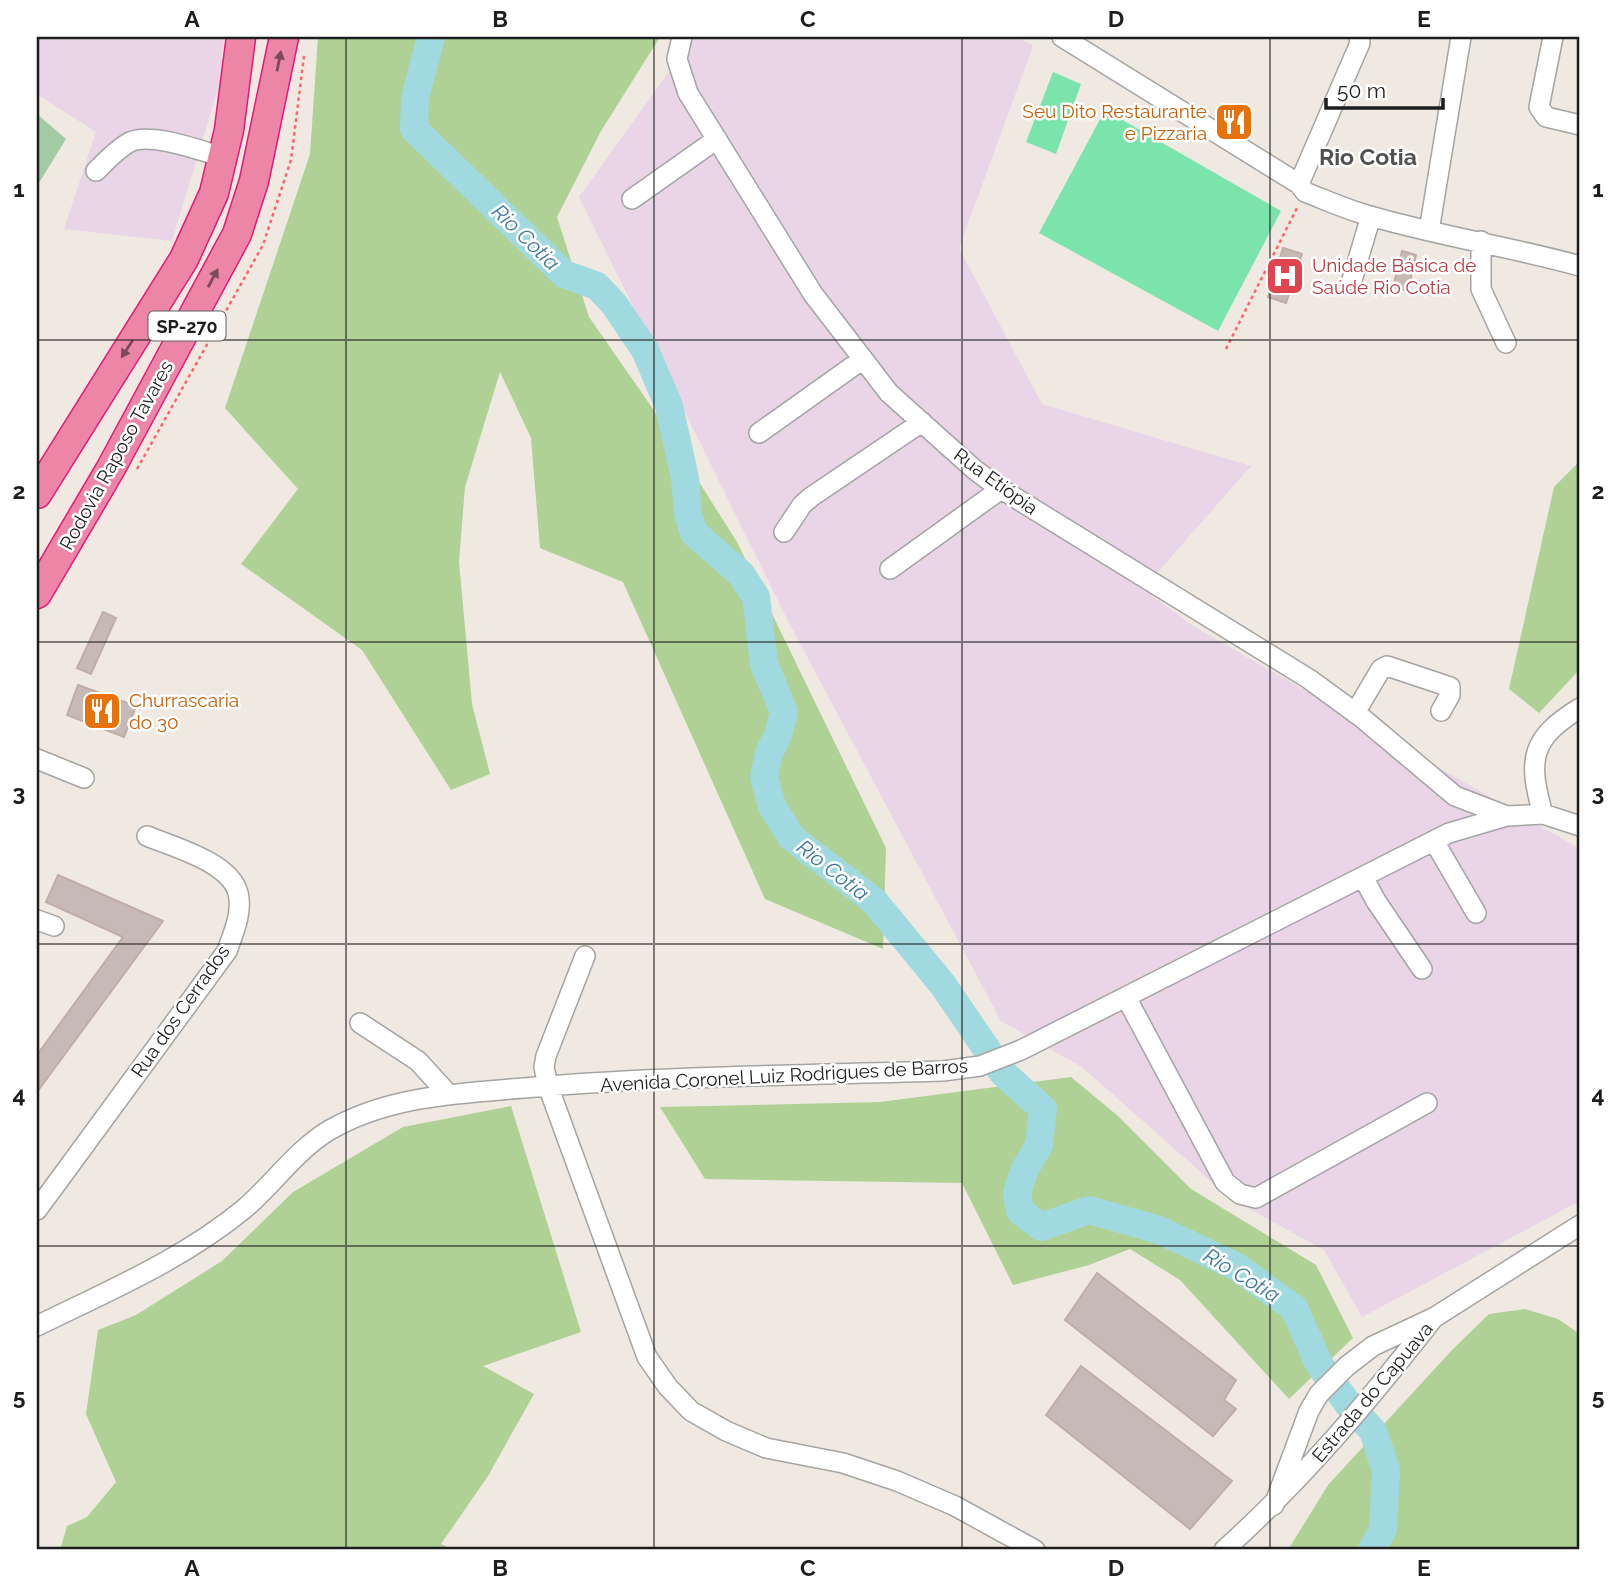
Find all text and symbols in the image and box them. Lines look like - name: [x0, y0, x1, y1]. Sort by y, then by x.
- text: A: [184, 5, 200, 32]
- text: B: [492, 5, 508, 32]
- text: C: [800, 5, 816, 32]
- text: D: [1108, 5, 1124, 32]
- text: E: [1417, 5, 1431, 32]
- one-way arrow: [274, 50, 285, 72]
- scale bar: [1326, 66, 1444, 110]
- text: 50 m: [1337, 78, 1386, 103]
- place label: Seu Dito Restaurante e Pizzaria: [1022, 100, 1207, 144]
- restaurant icon: Seu Dito Restaurante e Pizzaria: [1213, 101, 1255, 143]
- district label: Rio Cotia: [1319, 143, 1417, 170]
- text: 1: [13, 175, 25, 202]
- text: 1: [1592, 175, 1604, 202]
- water label: Rio Cotia: [487, 199, 565, 275]
- place label: Unidade Básica de Saúde Rio Cotia: [1312, 254, 1476, 298]
- hospital icon: Unidade Básica de Saúde Rio Cotia: [1264, 255, 1306, 297]
- one-way arrow: [207, 268, 219, 287]
- road number: SP-270: [148, 312, 226, 340]
- one-way arrow: [121, 339, 134, 358]
- street label: Rodovia Raposo Tavares: [55, 357, 177, 553]
- street label: Rua Etiópia: [950, 443, 1042, 519]
- text: 2: [13, 477, 25, 504]
- text: 2: [1592, 477, 1604, 504]
- place label: Churrascaria do 30: [129, 689, 239, 733]
- restaurant icon: Churrascaria do 30: [81, 690, 123, 732]
- text: 3: [13, 779, 25, 806]
- text: 3: [1592, 779, 1604, 806]
- water label: Rio Cotia: [792, 834, 874, 906]
- street label: Rua dos Cerrados: [126, 941, 234, 1081]
- street label: Avenida Coronel Luiz Rodrigues de Barros: [600, 1054, 968, 1096]
- text: 4: [12, 1081, 26, 1108]
- text: 4: [1591, 1081, 1605, 1108]
- water label: Rio Cotia: [1199, 1243, 1285, 1307]
- street label: Estrada do Capuava: [1307, 1318, 1437, 1466]
- text: 5: [13, 1383, 26, 1410]
- text: 5: [1592, 1383, 1605, 1410]
- text: A: [184, 1554, 200, 1581]
- text: B: [492, 1554, 508, 1581]
- text: C: [800, 1554, 816, 1581]
- text: D: [1108, 1554, 1124, 1581]
- text: E: [1417, 1554, 1431, 1581]

